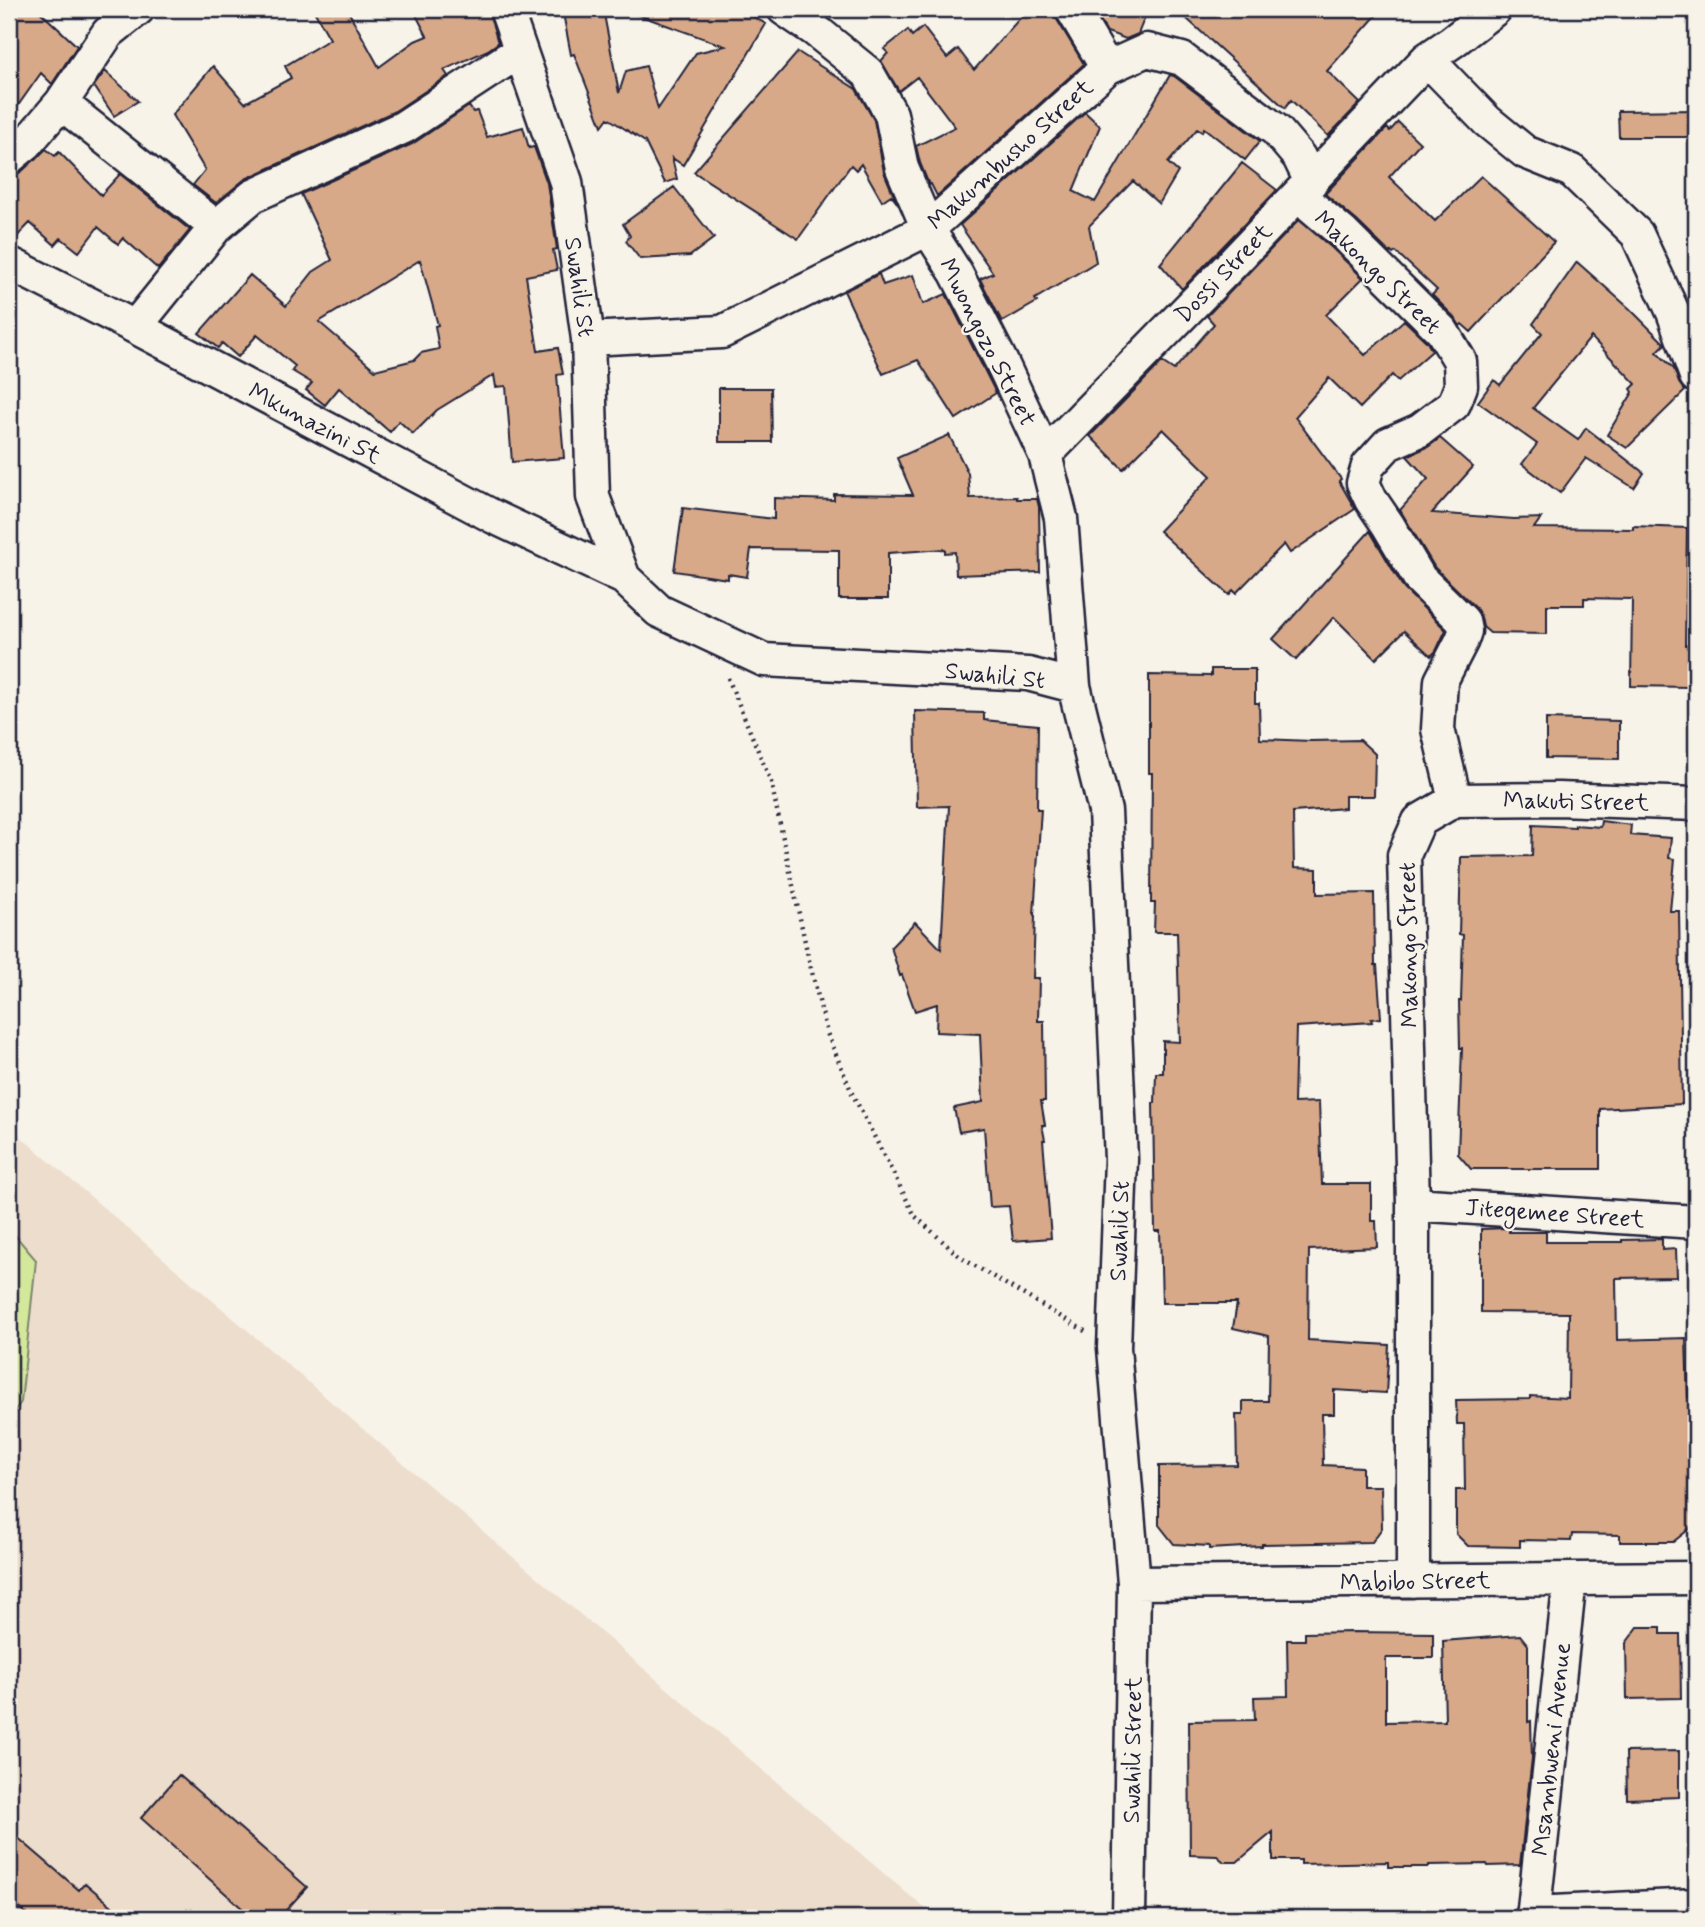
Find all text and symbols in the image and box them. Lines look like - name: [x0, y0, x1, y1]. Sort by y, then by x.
- street label: Makumbusho Street: [922, 73, 1100, 238]
- street label: Makongo Street: [1307, 204, 1447, 342]
- street label: Dossi Street: [1169, 217, 1280, 331]
- street label: Swahili St: [556, 235, 601, 339]
- street label: Mwongozo Street: [931, 253, 1042, 432]
- street label: Mkunazini St: [243, 376, 386, 472]
- street label: Swahili St: [943, 656, 1046, 697]
- street label: Makuti Street: [1503, 786, 1649, 819]
- street label: Makongo Street: [1393, 862, 1426, 1028]
- street label: Swahili St: [1103, 1180, 1138, 1282]
- street label: Jitegemee Street: [1464, 1193, 1646, 1238]
- street label: Mabibo Street: [1340, 1566, 1491, 1599]
- street label: Msambweni Avenue: [1526, 1641, 1579, 1857]
- street label: Swahili Street: [1117, 1676, 1150, 1824]

